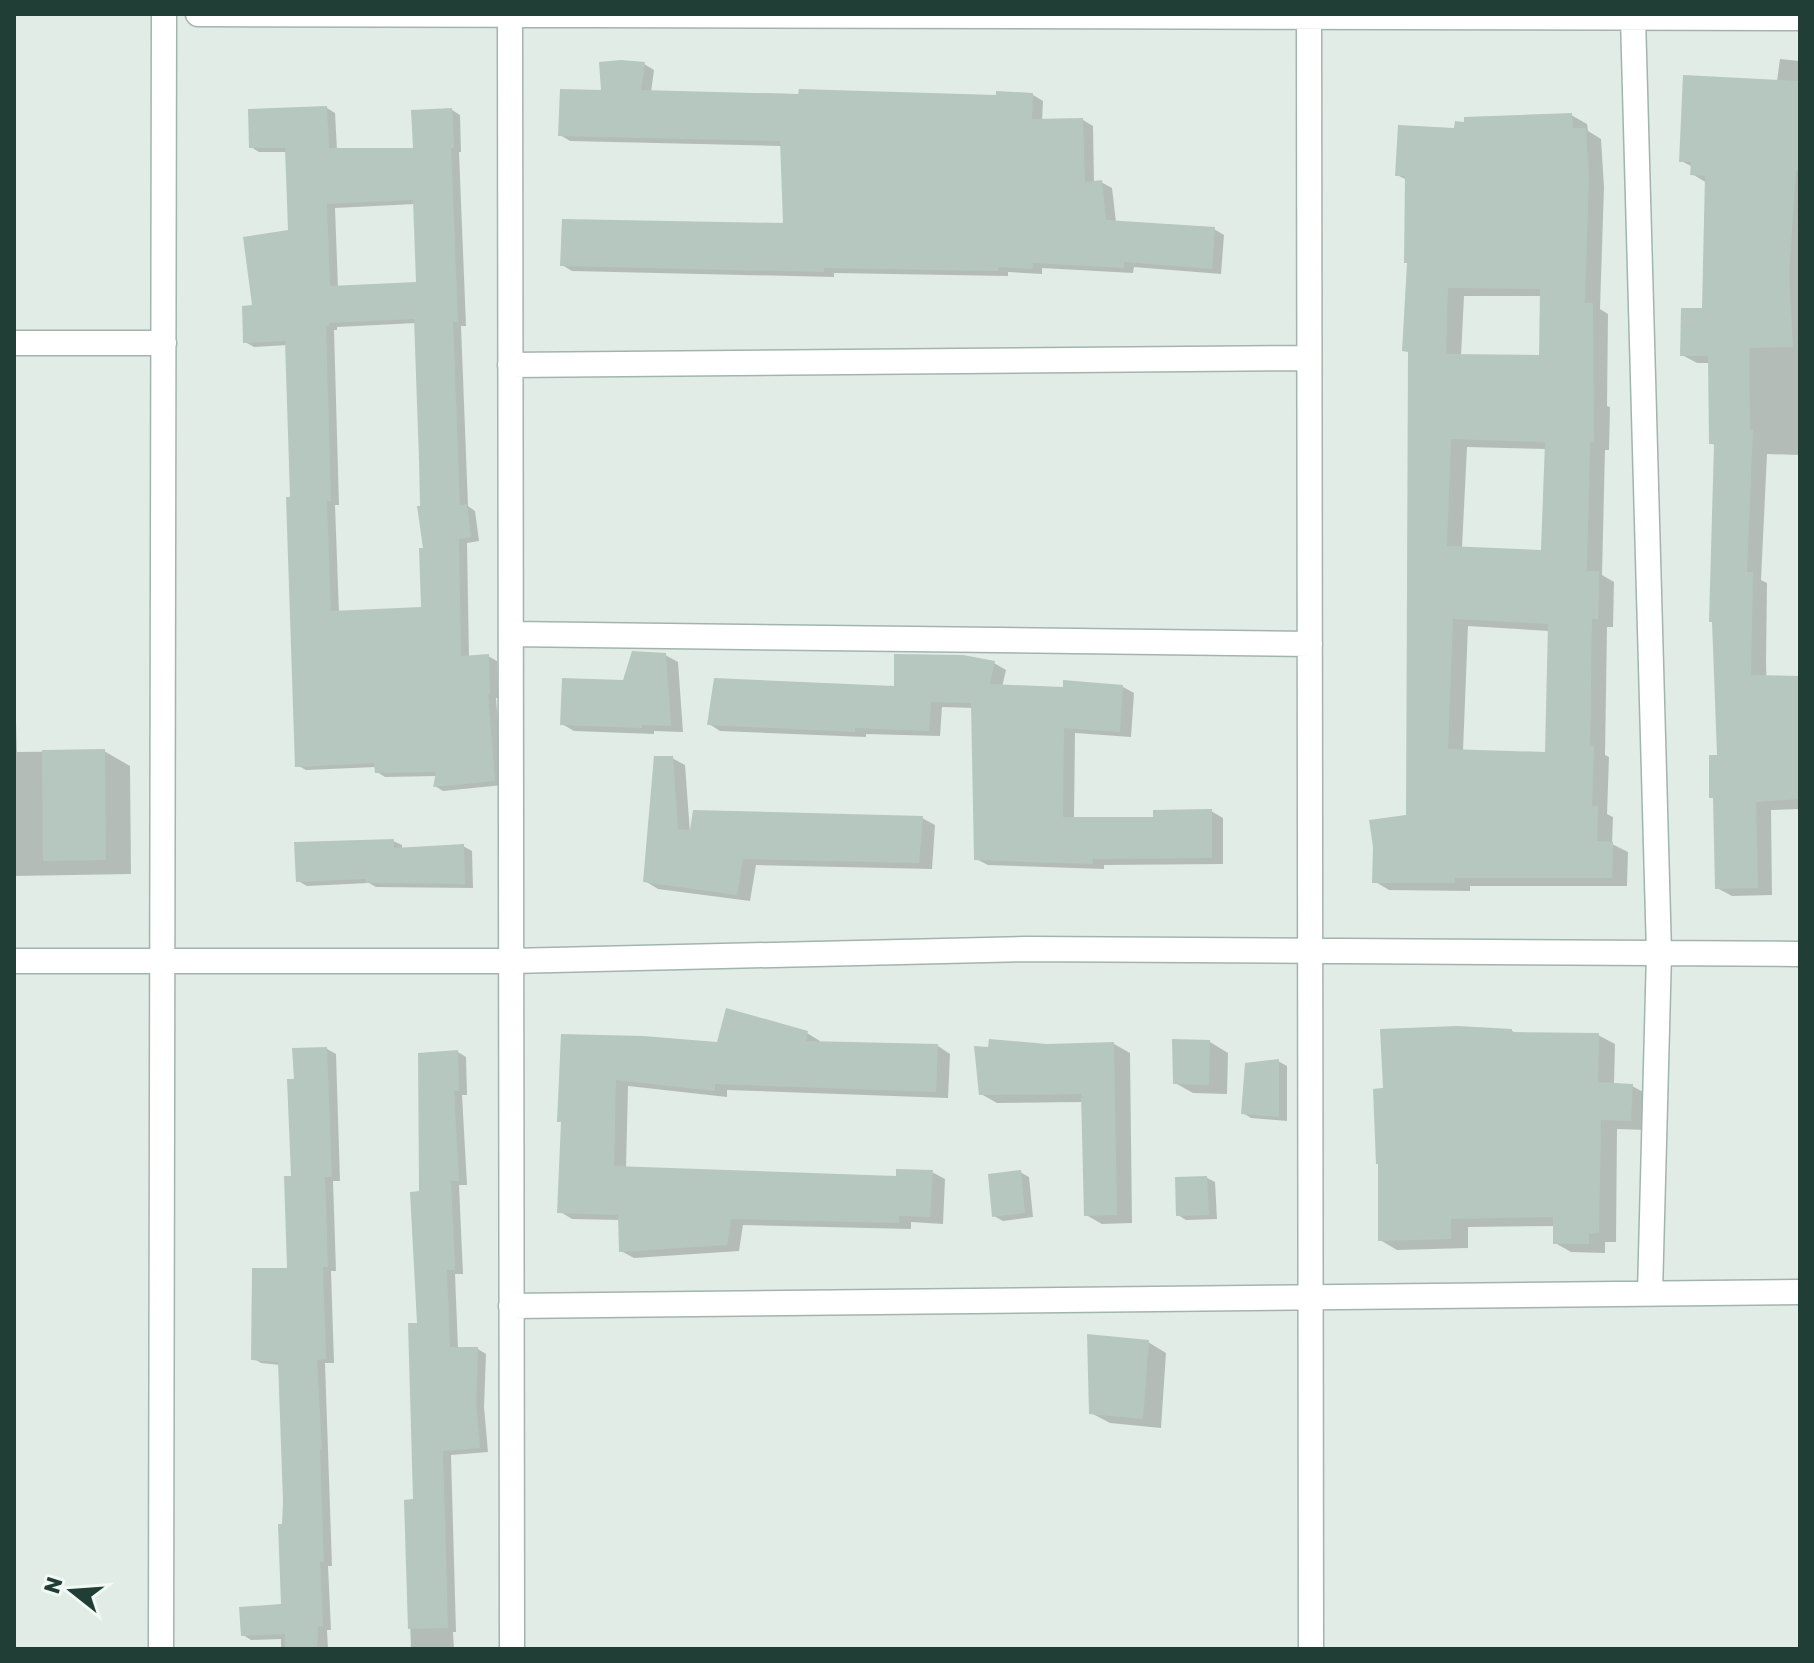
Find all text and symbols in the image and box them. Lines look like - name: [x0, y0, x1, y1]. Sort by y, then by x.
- north arrow: [32, 1551, 112, 1631]
- text: N: [38, 1574, 69, 1597]

